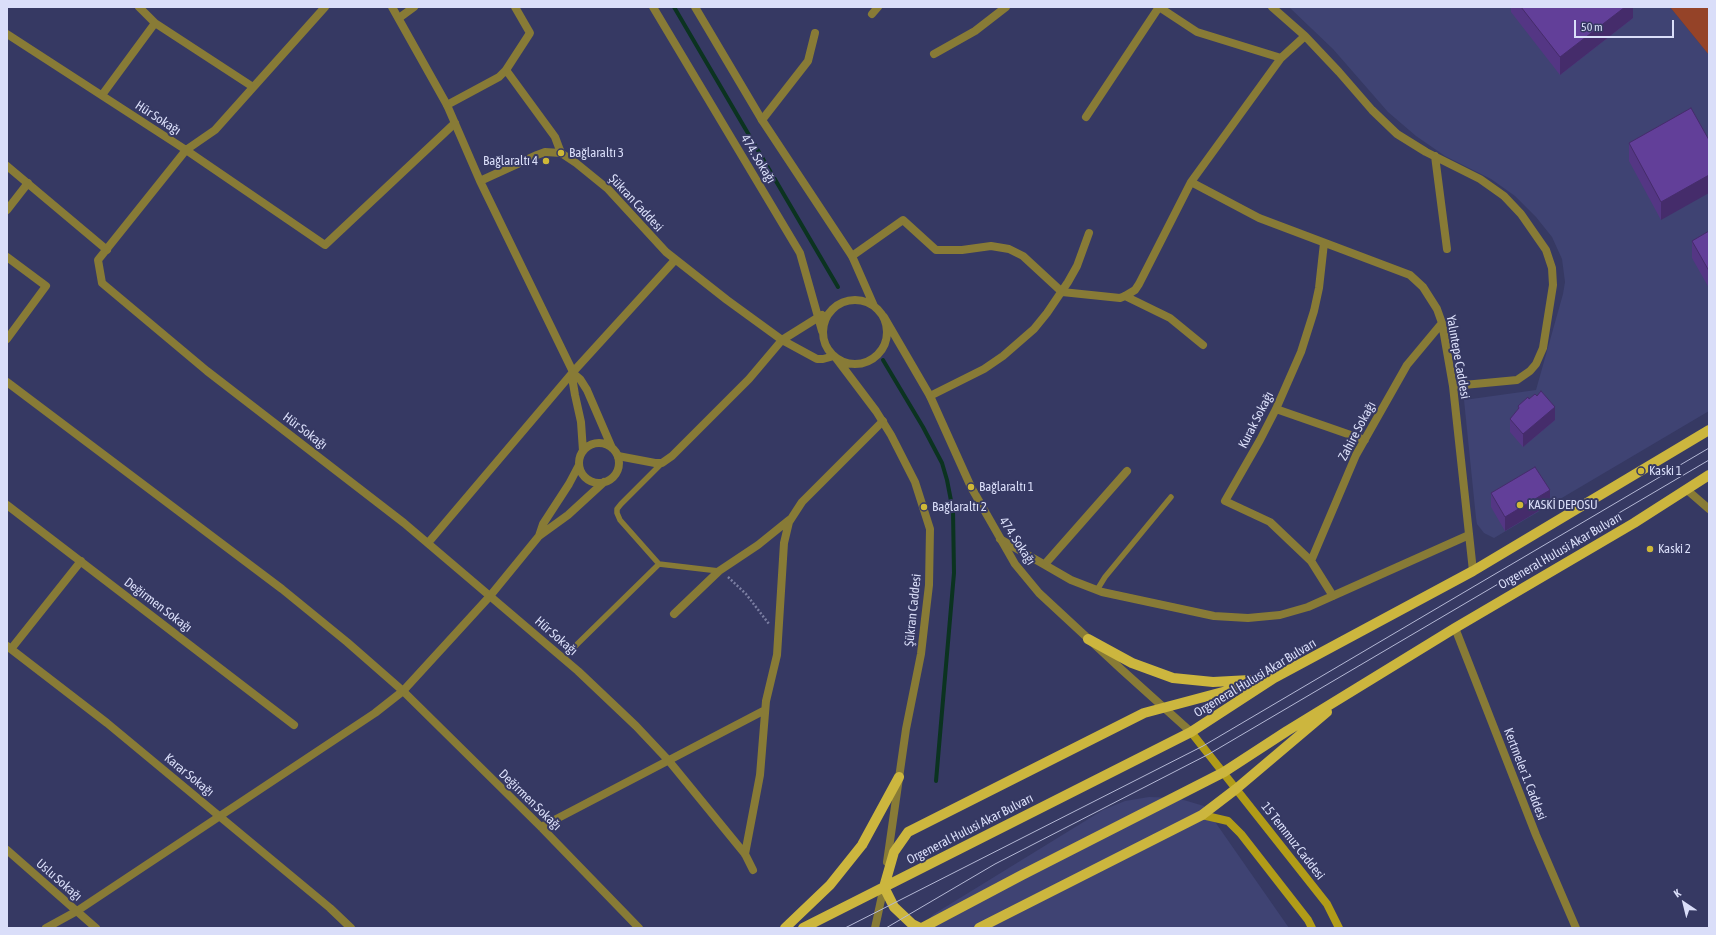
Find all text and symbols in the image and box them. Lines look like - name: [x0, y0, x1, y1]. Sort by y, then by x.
- scale bar: [1576, 12, 1676, 38]
- text: 50 m: [1581, 20, 1603, 34]
- street label: Hür Sokağı: [132, 97, 184, 139]
- street label: 474. Sokağı: [737, 132, 779, 186]
- place label: Bağlaraltı 3: [569, 145, 624, 161]
- marker: Bağlaraltı 3: [556, 148, 566, 158]
- place label: Bağlaraltı 4: [483, 153, 538, 169]
- marker: Bağlaraltı 4: [541, 156, 551, 166]
- street label: Şükran Caddesi: [605, 171, 667, 235]
- street label: Yalıntepe Caddesi: [1443, 314, 1473, 400]
- street label: Kurak Sokağı: [1235, 389, 1277, 451]
- street label: Zahire Sokağı: [1335, 399, 1379, 463]
- street label: Hür Sokağı: [280, 409, 330, 453]
- place label: Kaski 1: [1649, 463, 1682, 479]
- marker: Kaski 1: [1636, 466, 1646, 476]
- place label: Bağlaraltı 1: [979, 479, 1034, 495]
- marker: Bağlaraltı 1: [966, 482, 976, 492]
- place label: KASKİ DEPOSU: [1528, 497, 1598, 513]
- place label: Bağlaraltı 2: [932, 499, 987, 515]
- marker: KASKİ DEPOSU: [1515, 500, 1525, 510]
- marker: Bağlaraltı 2: [919, 502, 929, 512]
- street label: Orgeneral Hulusi Akar Bulvarı: [1496, 509, 1624, 593]
- street label: 474. Sokağı: [996, 514, 1038, 568]
- place label: Kaski 2: [1658, 541, 1691, 557]
- marker: Kaski 2: [1645, 544, 1655, 554]
- street label: Şükran Caddesi: [901, 573, 925, 647]
- street label: Değirmen Sokağı: [121, 574, 195, 636]
- street label: Hür Sokağı: [532, 613, 580, 659]
- street label: Orgeneral Hulusi Akar Bulvarı: [1191, 635, 1319, 721]
- street label: Kertmeler 1. Caddesi: [1500, 726, 1550, 822]
- street label: Karar Sokağı: [161, 750, 217, 800]
- street label: Değirmen Sokağı: [495, 766, 565, 834]
- street label: Orgeneral Hulusi Akar Bulvarı: [904, 790, 1036, 868]
- street label: 15 Temmuz Caddesi: [1258, 799, 1328, 883]
- street label: Uslu Sokağı: [33, 856, 85, 904]
- north arrow: [1664, 883, 1704, 923]
- text: K: [1671, 887, 1683, 900]

